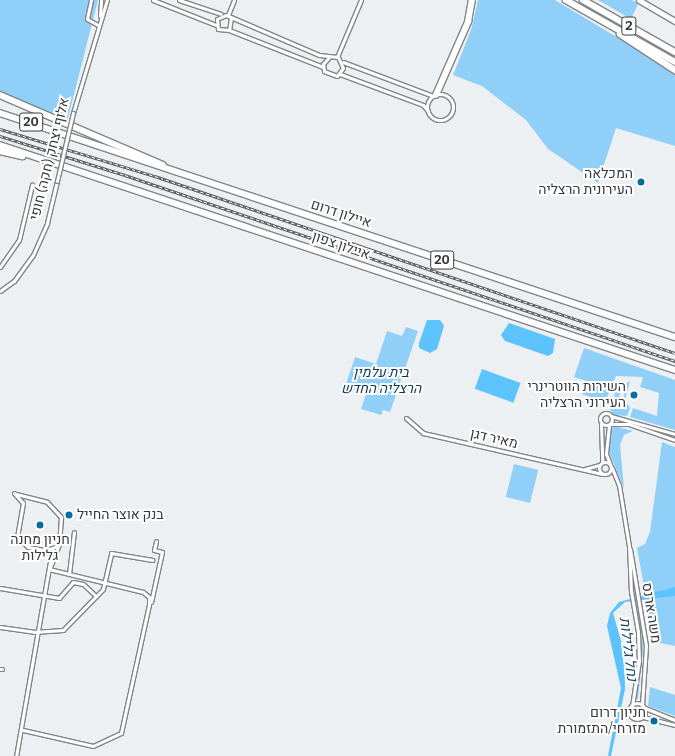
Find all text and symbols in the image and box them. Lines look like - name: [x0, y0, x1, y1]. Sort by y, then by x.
- road number: 2: [621, 15, 637, 37]
- street label: אלוף יצחק (חקה) חופי: [27, 96, 73, 222]
- road number: 20: [19, 111, 43, 133]
- place label: המכלאה העירונית הרצליה: [538, 166, 633, 198]
- marker: המכלאה העירונית הרצליה: [636, 177, 646, 187]
- street label: איילון דרום: [309, 196, 373, 232]
- street label: איילון צפון: [310, 228, 372, 264]
- road number: 20: [430, 249, 454, 271]
- park label: בית עלמין הרצליה החדש: [341, 365, 421, 398]
- place label: השירות הווטרינרי העירוני הרצליה: [528, 379, 626, 412]
- marker: השירות הווטרינרי העירוני הרצליה: [629, 390, 639, 400]
- street label: מאיר דגן: [468, 425, 520, 453]
- place label: בנק אוצר החייל: [77, 507, 164, 523]
- marker: בנק אוצר החייל: [64, 510, 74, 520]
- marker: חניון מחנה גלילות: [35, 520, 45, 530]
- place label: חניון מחנה גלילות: [10, 532, 70, 564]
- street label: משה ארנס: [638, 582, 664, 644]
- water label: נחל גלילות: [615, 616, 641, 682]
- place label: חניון דרום מזרחי/התזמורת: [558, 705, 646, 738]
- marker: חניון דרום מזרחי/התזמורת: [649, 716, 659, 726]

